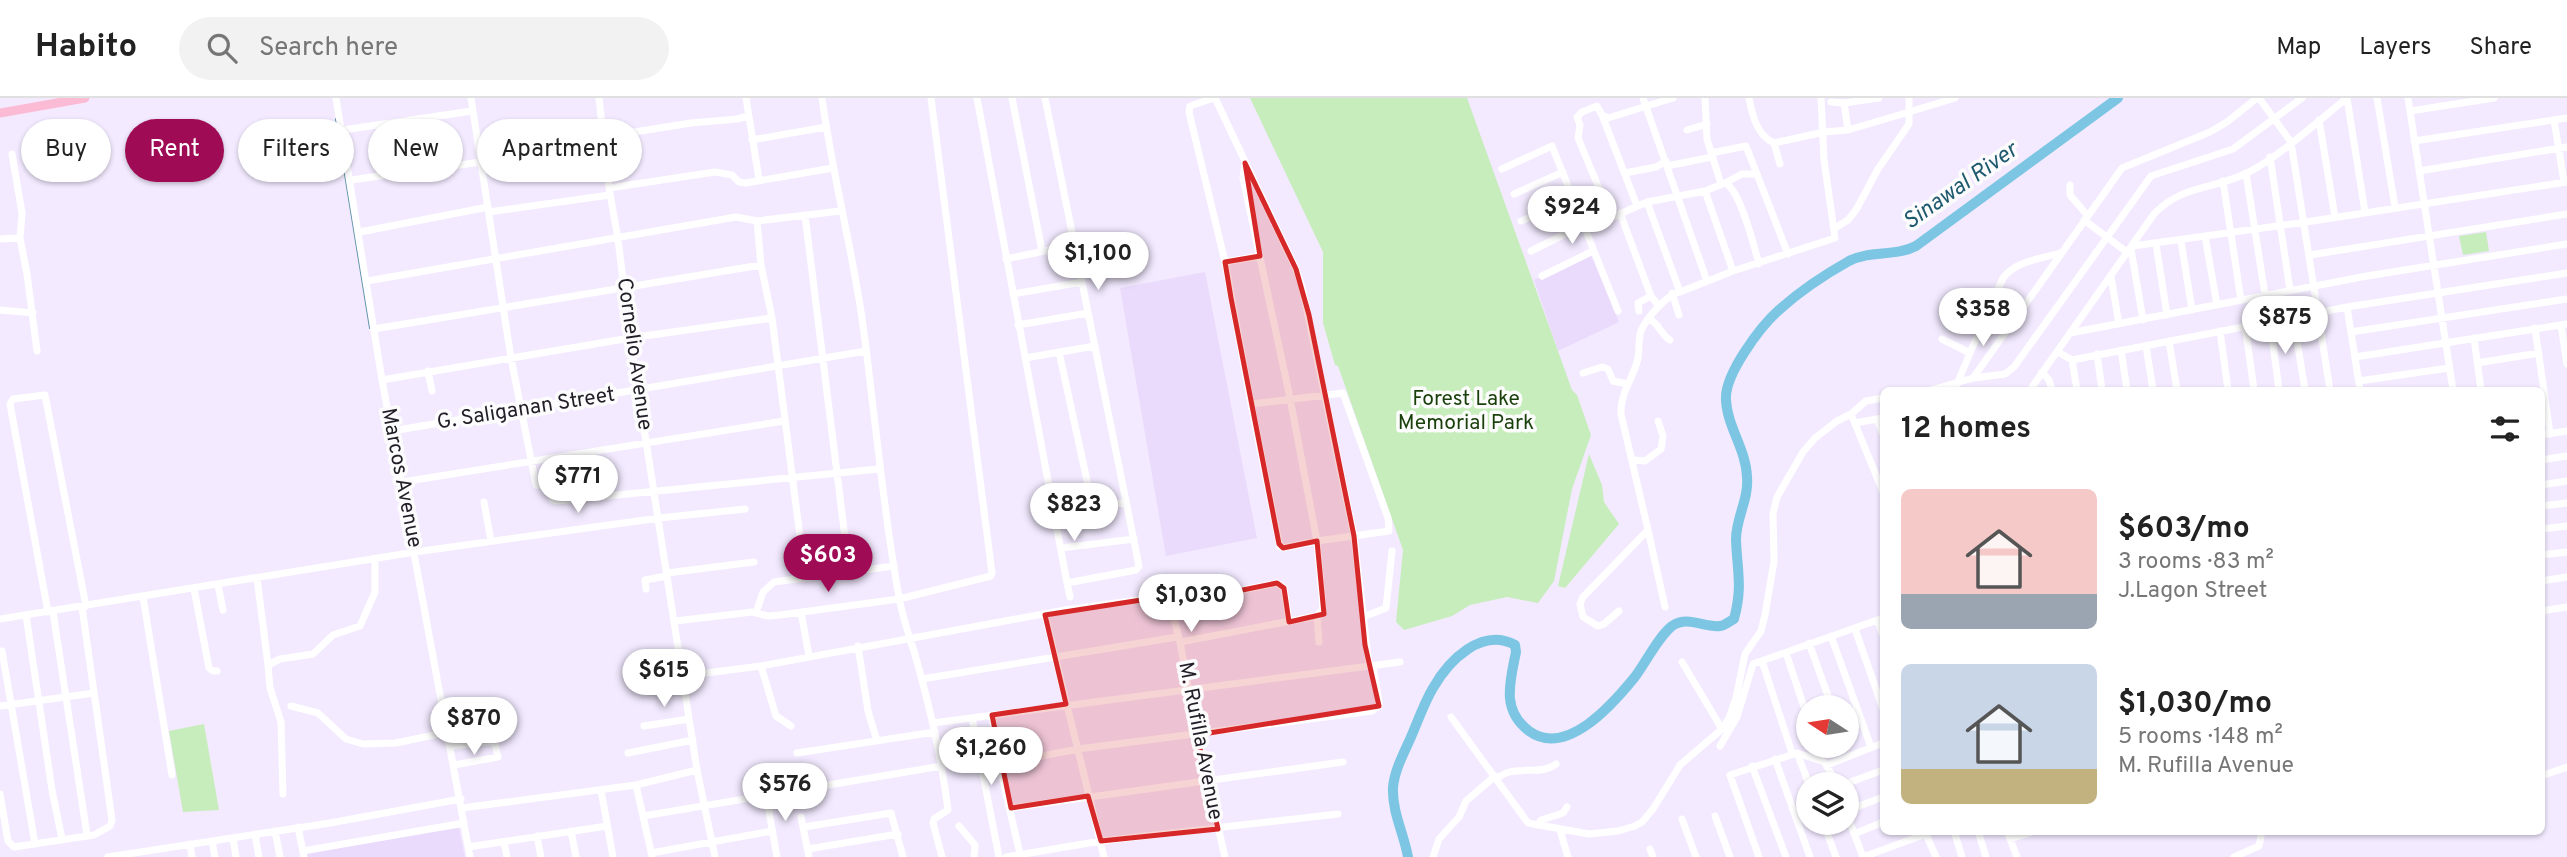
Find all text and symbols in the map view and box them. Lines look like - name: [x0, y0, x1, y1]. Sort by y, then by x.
- search box: [179, 17, 669, 80]
- text: Habito: [35, 27, 137, 69]
- icon: search: [203, 29, 241, 67]
- text: Search here: [259, 32, 398, 65]
- text: Map: [2276, 33, 2321, 63]
- text: Layers: [2359, 33, 2431, 63]
- text: Share: [2469, 33, 2532, 63]
- chip: Buy: [21, 119, 111, 182]
- chip: Rent: [125, 119, 224, 182]
- chip: Filters: [238, 119, 354, 182]
- chip: New: [368, 119, 463, 182]
- chip: Apartment: [477, 119, 642, 182]
- water label: Sinawal River: [1898, 135, 2026, 237]
- pin: $924: [1531, 186, 1613, 246]
- text: $924: [1544, 194, 1600, 223]
- pin: $1,100: [1041, 232, 1155, 292]
- text: $1,100: [1064, 240, 1132, 269]
- street label: Cornelio Avenue: [610, 276, 658, 432]
- pin: $358: [1942, 288, 2024, 348]
- text: $358: [1955, 296, 2011, 325]
- pin: $875: [2244, 296, 2326, 356]
- text: $875: [2258, 304, 2312, 333]
- street label: G. Saliganan Street: [435, 382, 617, 436]
- park label: Forest Lake Memorial Park: [1398, 386, 1534, 437]
- street label: Marcos Avenue: [374, 406, 428, 550]
- icon: filters: [2486, 410, 2524, 448]
- text: 12 homes: [1901, 411, 2031, 448]
- pin: $771: [537, 456, 619, 515]
- text: $771: [554, 463, 602, 492]
- pin: $823: [1033, 484, 1115, 543]
- text: $823: [1046, 491, 1102, 520]
- text: $603/mo: [2118, 511, 2250, 548]
- icon: home: [1957, 517, 2041, 601]
- pin: $603: [787, 534, 869, 594]
- text: $603: [800, 542, 856, 571]
- text: 3 rooms · 83 m²: [2118, 548, 2274, 577]
- pin: $1,030: [1134, 574, 1248, 634]
- text: J.Lagon Street: [2118, 577, 2267, 606]
- text: $1,030: [1155, 582, 1227, 611]
- pin: $615: [623, 650, 705, 709]
- text: $615: [638, 657, 690, 686]
- street label: M. Rufilla Avenue: [1171, 660, 1229, 822]
- text: $1,030/mo: [2118, 686, 2272, 723]
- icon: home: [1957, 692, 2041, 776]
- north arrow: [1796, 695, 1858, 758]
- map controls: [1796, 695, 1859, 835]
- pin: $870: [433, 698, 515, 757]
- text: $870: [446, 705, 502, 734]
- text: 5 rooms · 148 m²: [2118, 723, 2283, 752]
- pin: $1,260: [934, 728, 1048, 787]
- text: $1,260: [955, 735, 1027, 764]
- text: M. Rufilla Avenue: [2118, 752, 2294, 781]
- pin: $576: [744, 764, 826, 823]
- text: $576: [758, 771, 812, 800]
- button: layers: [1796, 772, 1859, 835]

